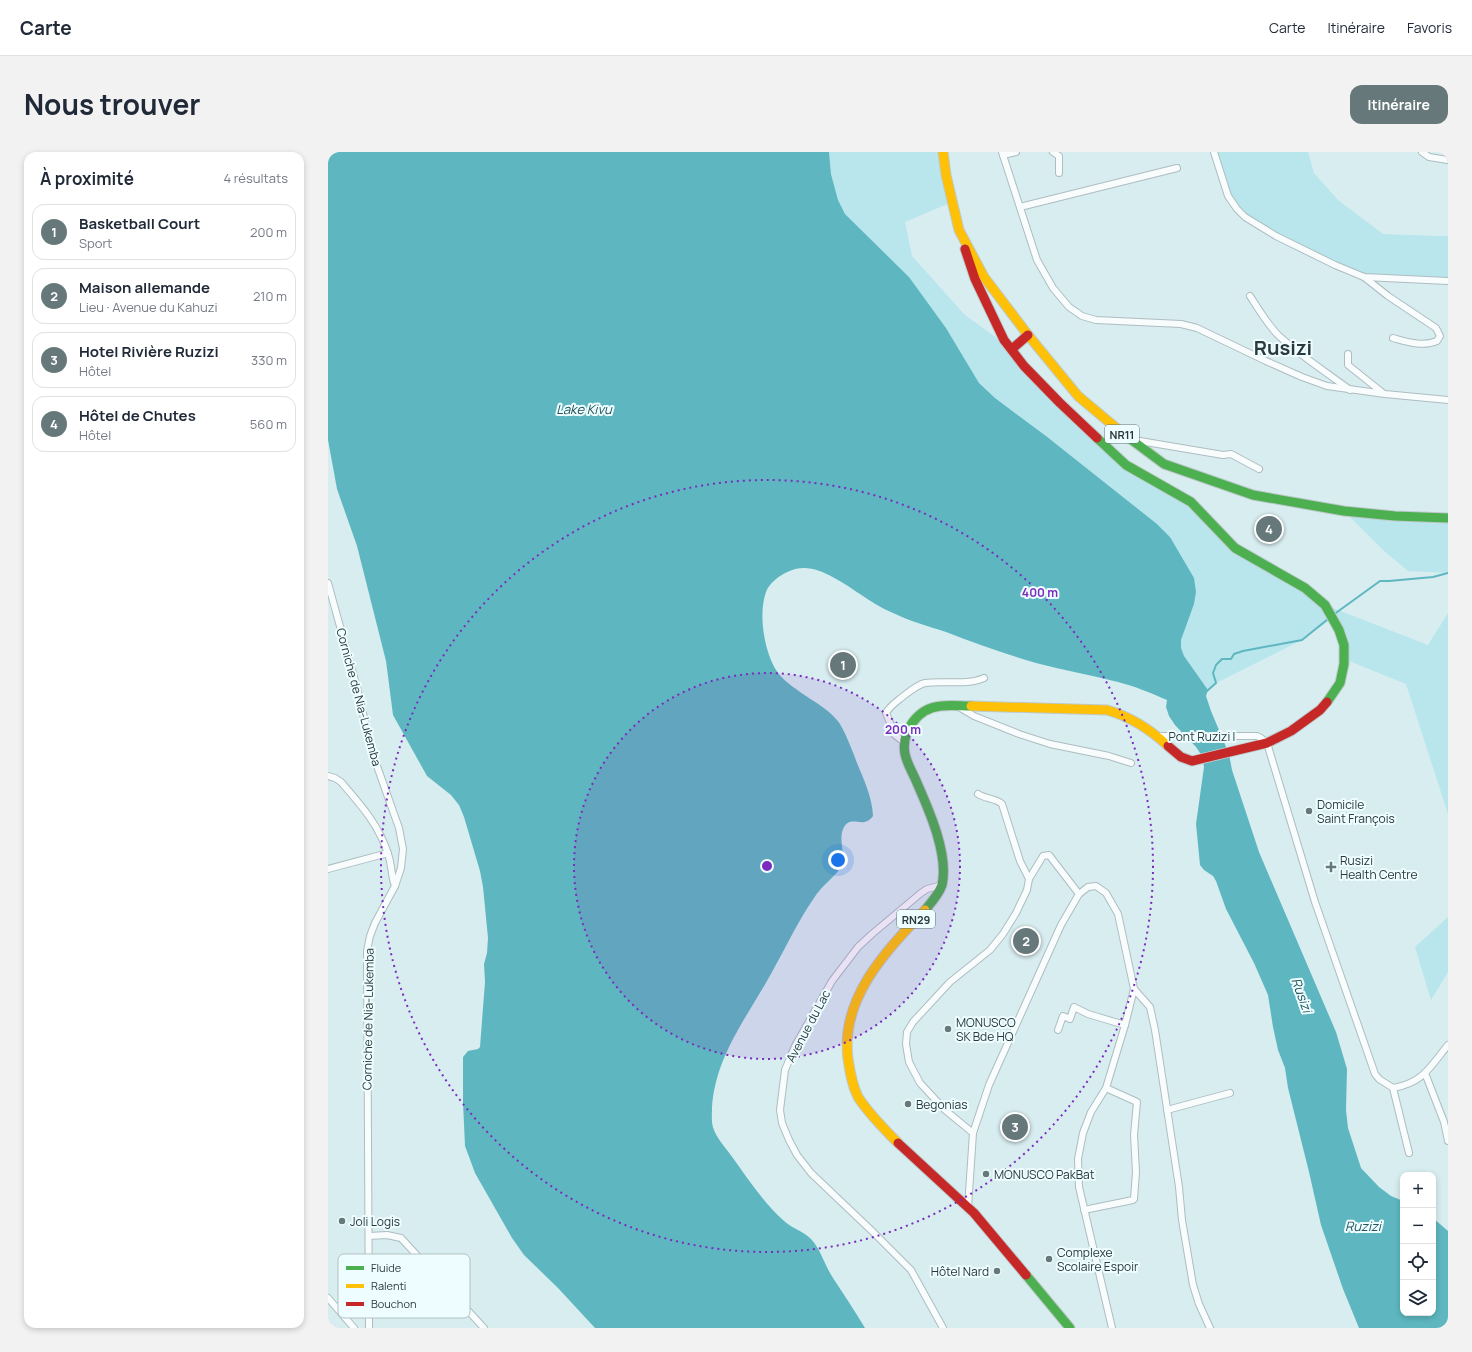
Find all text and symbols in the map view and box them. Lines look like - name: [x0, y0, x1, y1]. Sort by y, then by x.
- text: Carte: [20, 15, 72, 41]
- text: Carte: [1269, 18, 1305, 37]
- text: Itinéraire: [1327, 18, 1385, 37]
- text: Favoris: [1407, 18, 1452, 37]
- text: Nous trouver: [24, 85, 200, 123]
- button: Itinéraire: [1350, 85, 1448, 124]
- text: À proximité: [40, 167, 134, 190]
- text: 4 résultats: [223, 169, 288, 187]
- text: Basketball Court: [79, 213, 200, 234]
- text: 1: [51, 223, 57, 241]
- text: 200 m: [250, 223, 287, 241]
- text: Sport: [79, 234, 112, 252]
- text: Maison allemande: [79, 277, 210, 298]
- text: 2: [50, 287, 58, 305]
- text: 210 m: [253, 287, 287, 305]
- text: Lieu · Avenue du Kahuzi: [79, 298, 218, 316]
- district label: Rusizi: [1254, 334, 1312, 361]
- text: Hotel Rivière Ruzizi: [79, 341, 219, 362]
- text: 3: [50, 351, 58, 369]
- text: 330 m: [251, 351, 287, 369]
- text: Hôtel: [79, 362, 111, 380]
- water label: Lake Kivu: [556, 400, 613, 418]
- text: Hôtel de Chutes: [79, 405, 196, 426]
- text: 4: [50, 415, 58, 433]
- text: 560 m: [250, 415, 287, 433]
- road number: NR11: [1105, 425, 1139, 443]
- text: Hôtel: [79, 426, 111, 444]
- pin: 4: [1256, 514, 1282, 544]
- text: 400 m: [1022, 584, 1058, 601]
- street label: Corniche de Nia-Lukemba: [332, 626, 386, 768]
- pin: 1: [830, 650, 856, 680]
- text: 200 m: [885, 721, 921, 738]
- street label: Pont Ruzizi I: [1169, 728, 1235, 745]
- place label: Domicile Saint François: [1317, 796, 1395, 827]
- marker: Domicile Saint François: [1304, 806, 1314, 816]
- your location: [828, 850, 848, 870]
- place label: Rusizi Health Centre: [1340, 852, 1418, 883]
- centre of rings: [760, 859, 774, 873]
- marker: Rusizi Health Centre: [1325, 861, 1337, 873]
- road number: RN29: [897, 910, 935, 928]
- pin: 2: [1013, 926, 1039, 956]
- street label: Corniche de Nia-Lukemba: [358, 948, 378, 1090]
- water label: Rusizi: [1287, 975, 1317, 1017]
- street label: Avenue du Lac: [782, 987, 834, 1065]
- place label: MONUSCO SK Bde HQ: [956, 1014, 1016, 1045]
- marker: MONUSCO SK Bde HQ: [943, 1024, 953, 1034]
- place label: Begonias: [916, 1096, 967, 1113]
- marker: Begonias: [903, 1099, 913, 1109]
- pin: 3: [1002, 1112, 1028, 1142]
- place label: MONUSCO PakBat: [994, 1166, 1095, 1183]
- marker: MONUSCO PakBat: [981, 1169, 991, 1179]
- map controls: [1400, 1172, 1436, 1316]
- button: +: [1400, 1172, 1436, 1208]
- button: −: [1400, 1208, 1436, 1244]
- place label: Joli Logis: [350, 1213, 400, 1230]
- marker: Joli Logis: [337, 1216, 347, 1226]
- water label: Ruzizi: [1345, 1217, 1383, 1235]
- place label: Complexe Scolaire Espoir: [1057, 1244, 1139, 1275]
- button: locate: [1400, 1244, 1436, 1280]
- legend: [338, 1254, 470, 1318]
- marker: Complexe Scolaire Espoir: [1044, 1254, 1054, 1264]
- text: Fluide: [371, 1260, 402, 1275]
- place label: Hôtel Nard: [931, 1263, 989, 1280]
- marker: Hôtel Nard: [992, 1266, 1002, 1276]
- text: Ralenti: [371, 1278, 406, 1293]
- button: layers: [1400, 1280, 1436, 1316]
- text: Bouchon: [371, 1296, 416, 1311]

